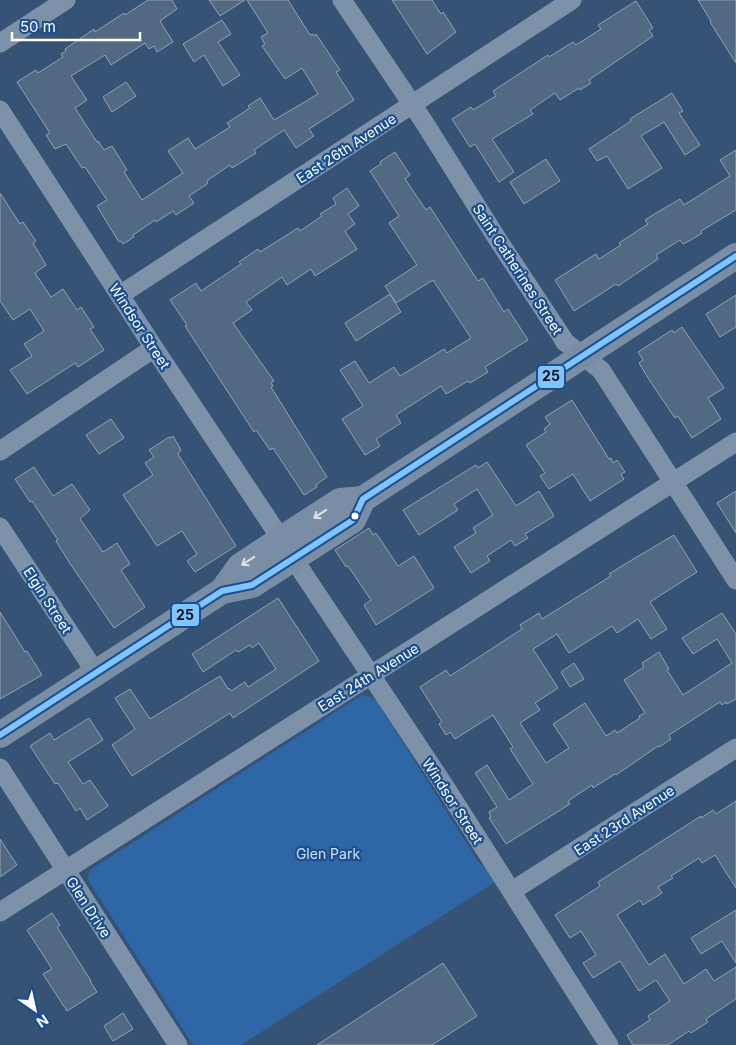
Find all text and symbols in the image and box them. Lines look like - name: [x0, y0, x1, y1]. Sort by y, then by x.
- scale bar: [12, 10, 140, 42]
- text: 50 m: [20, 17, 56, 36]
- street label: East 26th Avenue: [293, 109, 399, 187]
- street label: Saint Catherines Street: [469, 201, 567, 338]
- street label: Windsor Street: [106, 280, 174, 372]
- line badge: 25: [537, 365, 565, 389]
- text: 25: [542, 367, 560, 384]
- one-way arrow: [314, 509, 328, 519]
- unlabelled marker: [350, 511, 360, 521]
- one-way arrow: [241, 556, 255, 566]
- street label: Elgin Street: [20, 564, 76, 637]
- line badge: 25: [171, 603, 200, 627]
- text: 25: [176, 606, 194, 623]
- street label: East 24th Avenue: [315, 639, 421, 715]
- street label: Windsor Street: [419, 755, 487, 847]
- street label: East 23rd Avenue: [571, 781, 677, 859]
- park label: Glen Park: [296, 845, 360, 862]
- street label: Glen Drive: [63, 873, 115, 941]
- north arrow: [10, 985, 60, 1035]
- text: N: [33, 1011, 52, 1031]

